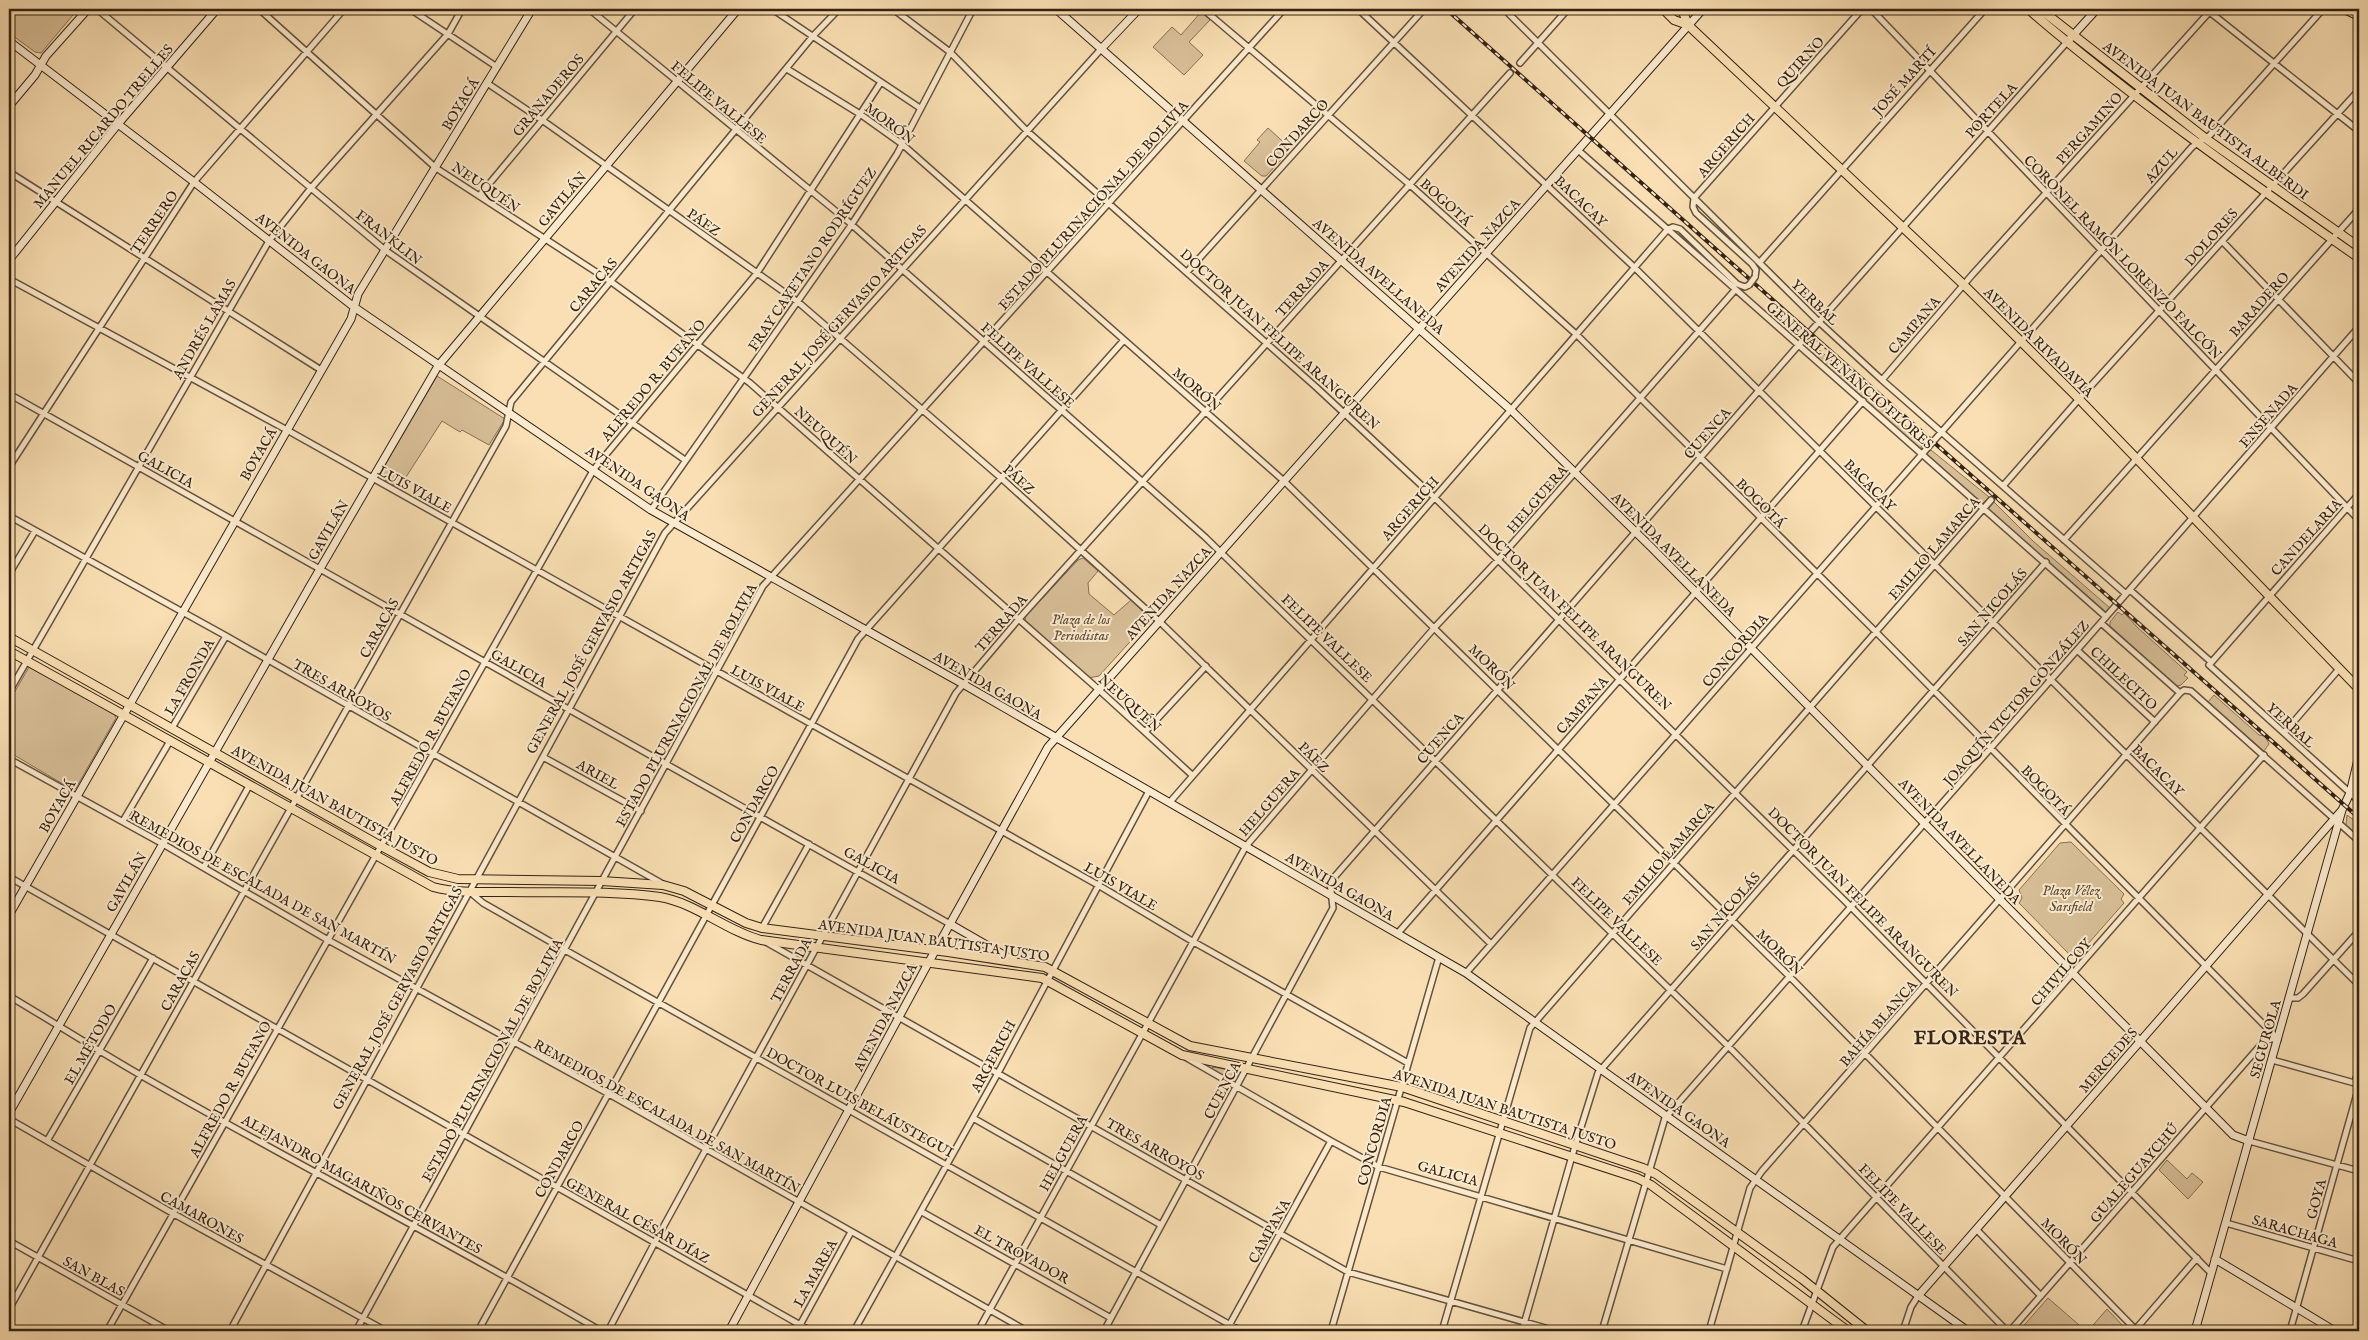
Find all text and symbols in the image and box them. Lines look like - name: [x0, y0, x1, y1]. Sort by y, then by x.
- street label: QUIRNO: [1773, 33, 1829, 92]
- street label: AVENIDA JUAN BAUTISTA ALBERDI: [2098, 37, 2312, 204]
- street label: MANUEL RICARDO TRELLES: [30, 41, 178, 212]
- street label: JOSÉ MARTÍ: [1867, 42, 1941, 121]
- street label: GRANADEROS: [509, 51, 589, 141]
- street label: FELIPE VALLESE: [667, 57, 770, 148]
- street label: BOYACÁ: [437, 74, 484, 134]
- street label: PORTELA: [1962, 79, 2022, 142]
- street label: PERGAMINO: [2052, 88, 2127, 169]
- street label: CONDARCO: [1262, 95, 1333, 172]
- street label: ESTADO PLURINACIONAL DE BOLIVIA: [995, 97, 1193, 314]
- street label: MORÓN: [861, 98, 919, 149]
- street label: ARGERICH: [1693, 110, 1760, 182]
- street label: AZUL: [2141, 144, 2182, 188]
- street label: CORONEL RAMÓN LORENZO FALCÓN: [2019, 151, 2226, 364]
- street label: NEUQUÉN: [448, 158, 523, 217]
- street label: FRAY CAYETANO RODRÍGUEZ: [744, 164, 881, 355]
- street label: GAVILÁN: [534, 168, 591, 231]
- street label: BACACAY: [1550, 172, 1612, 232]
- street label: BOGOTÁ: [1416, 174, 1476, 231]
- street label: TERRERO: [127, 187, 183, 258]
- street label: AVENIDA NAZCA: [1430, 195, 1525, 297]
- street label: PÁEZ: [683, 204, 724, 241]
- street label: DOLORES: [2181, 205, 2242, 270]
- street label: FRANKLIN: [352, 206, 425, 269]
- street label: AVENIDA GAONA: [251, 208, 360, 299]
- street label: AVENIDA AVELLANEDA: [1308, 214, 1448, 339]
- street label: GENERAL JOSÉ GERVASIO ARTIGAS: [748, 221, 931, 422]
- street label: DOCTOR JUAN FELIPE ARANGUREN: [1176, 245, 1383, 434]
- street label: CARACAS: [566, 255, 622, 317]
- street label: TERRADA: [1272, 256, 1334, 321]
- street label: BARADERO: [2226, 268, 2294, 341]
- street label: ANDRÉS LAMAS: [168, 276, 241, 384]
- street label: YERBAL: [1787, 276, 1842, 330]
- street label: AVENIDA RIVADAVIA: [1979, 283, 2097, 402]
- street label: CAMPANA: [1885, 293, 1945, 358]
- street label: GENERAL VENANCIO FLORES: [1762, 298, 1937, 453]
- street label: ALFREDO R. BUFANO: [597, 316, 710, 446]
- street label: FELIPE VALLESE: [977, 319, 1078, 413]
- street label: MORÓN: [1168, 363, 1225, 416]
- street label: ENSENADA: [2236, 379, 2302, 452]
- street label: NEUQUÉN: [790, 402, 861, 469]
- street label: CUENCA: [1680, 404, 1736, 463]
- street label: BOYACÁ: [236, 424, 282, 484]
- street label: AVENIDA GAONA: [581, 442, 694, 526]
- street label: GALICIA: [134, 447, 197, 493]
- street label: BACACAY: [1839, 456, 1900, 517]
- street label: PÁEZ: [999, 460, 1039, 499]
- street label: LUIS VIALE: [374, 462, 455, 518]
- street label: HELGUERA: [1503, 462, 1573, 537]
- street label: ARGERICH: [1377, 473, 1444, 545]
- street label: BOGOTÁ: [1732, 474, 1790, 533]
- street label: AVENIDA AVELLANEDA: [1607, 488, 1740, 621]
- street label: EMILIO LAMARCA: [1885, 493, 1985, 604]
- street label: CANDELARIA: [2267, 495, 2346, 580]
- street label: GAVILÁN: [304, 497, 353, 564]
- street label: DOCTOR JUAN FELIPE ARANGUREN: [1474, 520, 1675, 715]
- street label: GENERAL JOSÉ GERVASIO ARTIGAS: [522, 527, 661, 757]
- street label: AVENIDA NAZCA: [1121, 543, 1216, 645]
- street label: SAN NICOLÁS: [1953, 564, 2032, 650]
- street label: ESTADO PLURINACIONAL DE BOLIVIA: [612, 580, 762, 831]
- street label: TERRADA: [972, 591, 1032, 656]
- street label: FELIPE VALLESE: [1277, 591, 1376, 687]
- street label: CARACAS: [356, 595, 404, 662]
- street label: CONCORDIA: [1699, 610, 1773, 691]
- park label: Plaza de los Periodistas: [1052, 611, 1111, 645]
- street label: JOAQUÍN VICTOR GONZÁLEZ: [1938, 616, 2094, 792]
- street label: LA FRONDA: [161, 635, 219, 719]
- street label: MORÓN: [1464, 640, 1519, 695]
- street label: CHILECITO: [2086, 643, 2161, 715]
- street label: GALICIA: [487, 646, 550, 692]
- street label: AVENIDA GAONA: [929, 647, 1045, 725]
- street label: TRES ARROYOS: [289, 655, 394, 726]
- street label: LUIS VIALE: [727, 661, 808, 717]
- street label: ALFREDO R. BUFANO: [385, 666, 476, 810]
- street label: NEUQUÉN: [1094, 670, 1165, 737]
- street label: CAMPANA: [1553, 673, 1613, 738]
- street label: YERBAL: [2262, 699, 2318, 752]
- street label: CUENCA: [1413, 709, 1469, 768]
- street label: PÁEZ: [1294, 738, 1333, 777]
- street label: AVENIDA JUAN BAUTISTA JUSTO: [227, 741, 441, 870]
- street label: BACACAY: [2127, 741, 2188, 802]
- street label: ARIEL: [572, 755, 622, 794]
- street label: BOGOTÁ: [2017, 761, 2075, 820]
- street label: CONDARCO: [726, 762, 784, 846]
- street label: HELGUERA: [1235, 765, 1305, 840]
- street label: AVENIDA AVELLANEDA: [1894, 774, 2025, 909]
- street label: BOYACÁ: [35, 776, 81, 836]
- street label: EMILIO LAMARCA: [1619, 798, 1719, 909]
- street label: DOCTOR JUAN FELIPE ARANGUREN: [1763, 804, 1961, 1002]
- street label: REMEDIOS DE ESCALADA DE SAN MARTÍN: [126, 806, 399, 969]
- street label: GALICIA: [840, 843, 903, 889]
- street label: AVENIDA GAONA: [1281, 848, 1397, 926]
- street label: GAVILÁN: [102, 849, 151, 916]
- street label: LUIS VIALE: [1080, 859, 1161, 915]
- street label: SAN NICOLÁS: [1686, 868, 1765, 954]
- street label: FELIPE VALLESE: [1567, 874, 1666, 970]
- park label: Plaza Vélez Sarsfield: [2042, 882, 2101, 916]
- street label: GENERAL JOSÉ GERVASIO ARTIGAS: [328, 883, 467, 1113]
- street label: AVENIDA JUAN BAUTISTA JUSTO: [816, 916, 1051, 966]
- street label: MORÓN: [1752, 925, 1807, 980]
- street label: TERRADA: [767, 934, 817, 1006]
- street label: CHIVILCOY: [2027, 934, 2097, 1010]
- street label: ESTADO PLURINACIONAL DE BOLIVIA: [418, 935, 568, 1186]
- street label: CARACAS: [157, 948, 205, 1015]
- street label: AVENIDA NAZCA: [849, 960, 922, 1075]
- street label: BAHÍA BLANCA: [1835, 975, 1922, 1071]
- street label: SEGUROLA: [2246, 997, 2286, 1081]
- street label: EL MÉTODO: [60, 1000, 121, 1088]
- street label: ARGERICH: [967, 1017, 1020, 1097]
- street label: ALFREDO R. BUFANO: [185, 1018, 276, 1162]
- street label: MERCEDES: [2075, 1024, 2142, 1097]
- district label: FLORESTA: [1914, 1027, 2026, 1051]
- street label: REMEDIOS DE ESCALADA DE SAN MARTÍN: [530, 1035, 803, 1198]
- street label: DOCTOR LUIS BELÁUSTEGUI: [763, 1043, 957, 1162]
- street label: CUENCA: [1200, 1058, 1246, 1122]
- street label: AVENIDA JUAN BAUTISTA JUSTO: [1390, 1065, 1619, 1155]
- street label: AVENIDA GAONA: [1622, 1067, 1734, 1153]
- street label: CONCORDIA: [1354, 1094, 1396, 1188]
- street label: ALEJANDRO MAGARIÑOS CERVANTES: [237, 1110, 485, 1259]
- street label: HELGUERA: [1036, 1112, 1092, 1195]
- street label: TRES ARROYOS: [1102, 1114, 1207, 1185]
- street label: CONDARCO: [531, 1117, 589, 1201]
- street label: GUALEGUAYCHÚ: [2086, 1119, 2183, 1227]
- street label: GALICIA: [1416, 1157, 1480, 1191]
- street label: FELIPE VALLESE: [1854, 1160, 1951, 1259]
- street label: GENERAL CÉSAR DÍAZ: [562, 1173, 713, 1268]
- street label: GOYA: [2303, 1177, 2331, 1221]
- street label: CAMARONES: [157, 1188, 246, 1248]
- street label: CAMPANA: [1245, 1196, 1295, 1267]
- street label: SARACHAGA: [2250, 1211, 2340, 1253]
- street label: MORÓN: [2037, 1214, 2091, 1269]
- street label: EL TROVADOR: [971, 1221, 1073, 1289]
- street label: LA MAREA: [790, 1236, 842, 1311]
- street label: SAN BLAS: [60, 1253, 127, 1301]

